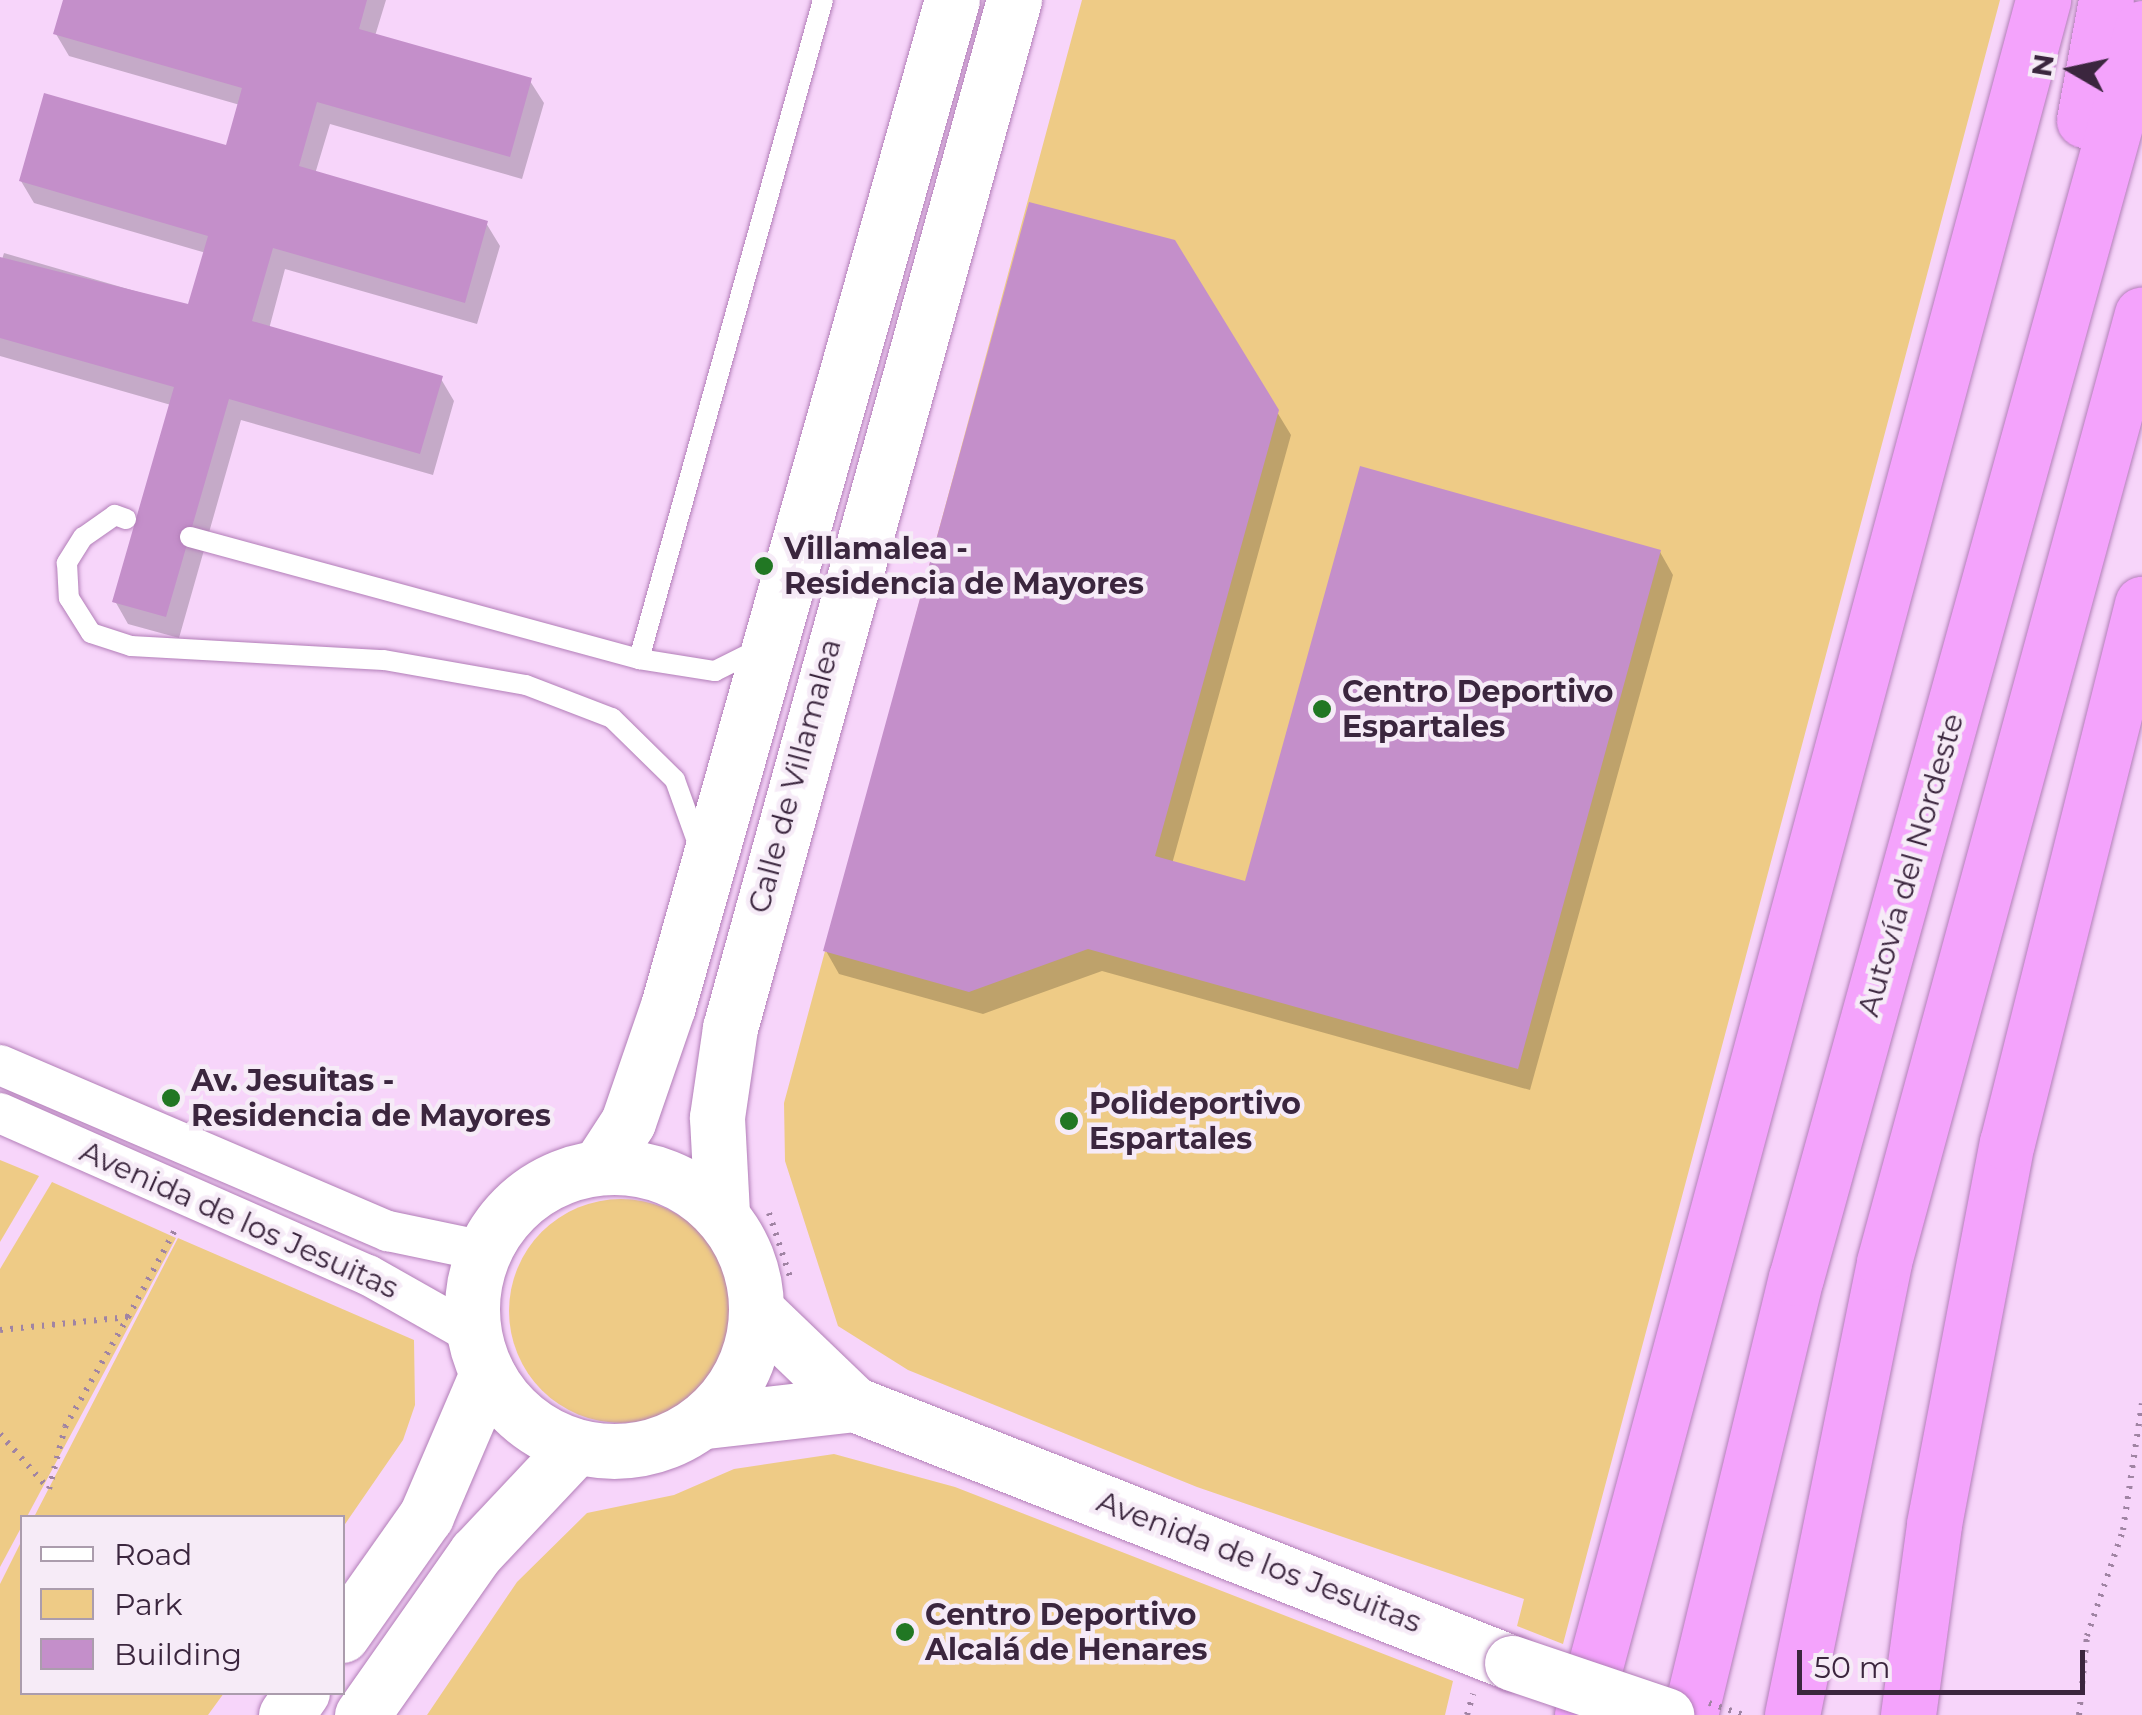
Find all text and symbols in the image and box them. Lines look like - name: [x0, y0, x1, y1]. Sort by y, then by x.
- north arrow: [2022, 20, 2122, 120]
- text: N: [2024, 51, 2061, 79]
- place label: Villamalea - Residencia de Mayores: [784, 531, 1144, 602]
- marker: Villamalea - Residencia de Mayores: [753, 555, 775, 577]
- street label: Calle de Villamalea: [741, 635, 849, 917]
- place label: Centro Deportivo Espartales: [1342, 674, 1613, 744]
- marker: Centro Deportivo Espartales: [1311, 698, 1333, 720]
- street label: Autovía del Nordeste: [1851, 709, 1971, 1021]
- place label: Av. Jesuitas - Residencia de Mayores: [191, 1063, 551, 1134]
- place label: Polideportivo Espartales: [1089, 1086, 1301, 1156]
- marker: Av. Jesuitas - Residencia de Mayores: [160, 1087, 182, 1109]
- marker: Polideportivo Espartales: [1058, 1110, 1080, 1132]
- street label: Avenida de los Jesuitas: [74, 1134, 404, 1306]
- street label: Avenida de los Jesuitas: [1092, 1484, 1426, 1640]
- legend: [20, 1515, 345, 1695]
- text: Road: [114, 1536, 192, 1573]
- text: Park: [114, 1586, 183, 1623]
- place label: Centro Deportivo Alcalá de Henares: [925, 1597, 1207, 1668]
- marker: Centro Deportivo Alcalá de Henares: [894, 1621, 916, 1643]
- scale bar: [1802, 1630, 2090, 1692]
- text: Building: [114, 1636, 242, 1673]
- text: 50 m: [1814, 1649, 1891, 1686]

